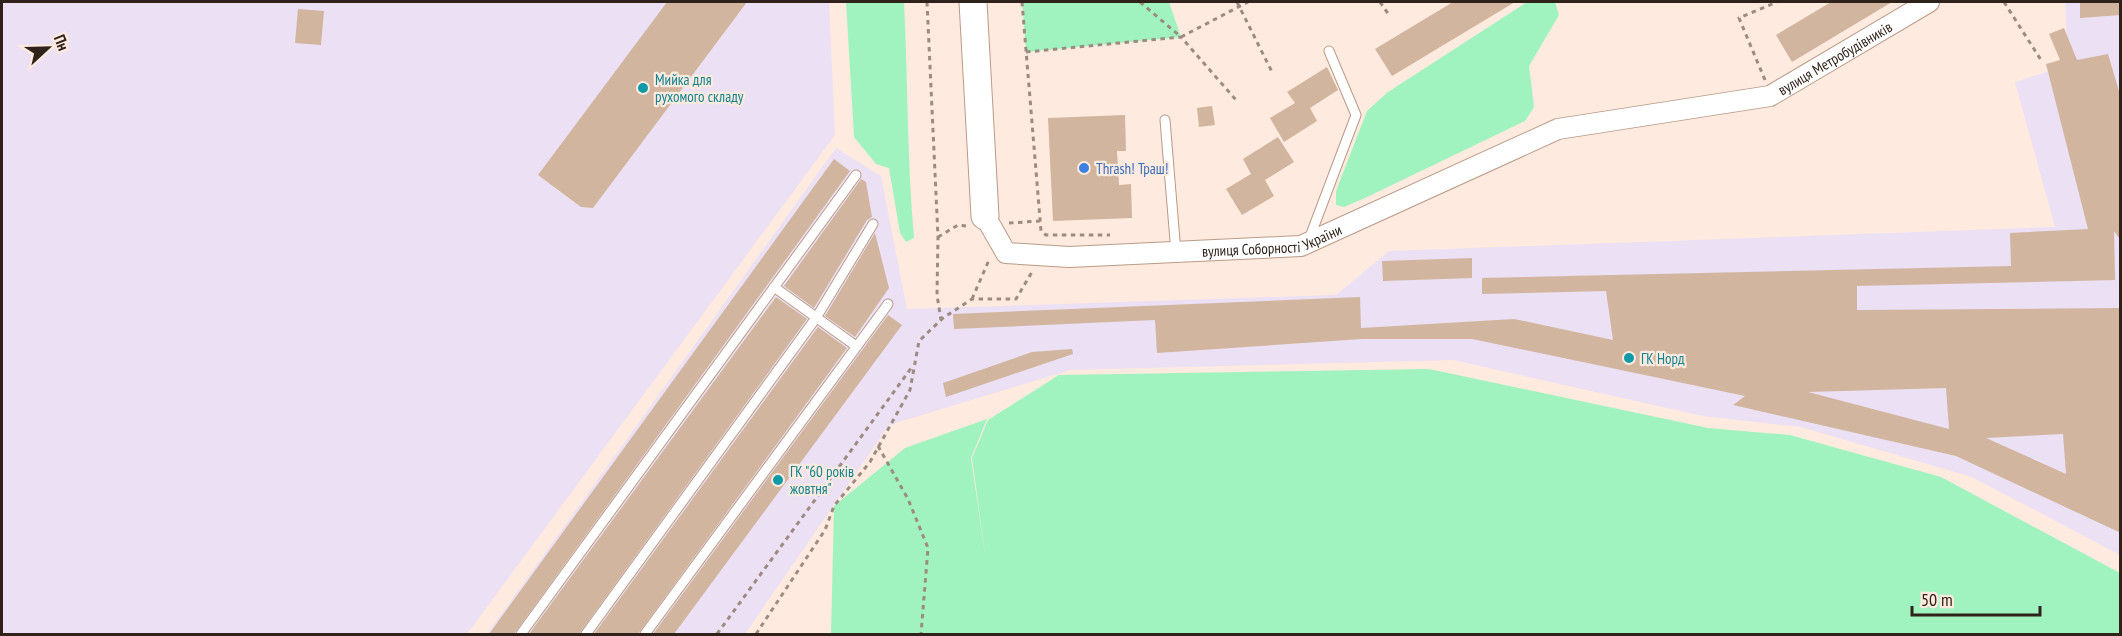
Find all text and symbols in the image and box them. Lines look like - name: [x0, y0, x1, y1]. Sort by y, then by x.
- street label: вулиця Метробудівників: [1774, 17, 1895, 99]
- north arrow: [18, 18, 78, 78]
- text: Пн: [50, 31, 74, 53]
- place label: Мийка для рухомого складу: [655, 70, 744, 106]
- marker: Мийка для рухомого складу: [636, 81, 650, 95]
- place label: Thrash! Траш!: [1096, 159, 1168, 178]
- marker: Thrash! Траш!: [1077, 161, 1091, 175]
- street label: вулиця Соборності України: [1202, 219, 1344, 260]
- place label: ГК Норд: [1641, 349, 1685, 368]
- marker: ГК Норд: [1622, 351, 1636, 365]
- place label: ГК "60 років жовтня": [790, 462, 854, 498]
- marker: ГК "60 років жовтня": [771, 473, 785, 487]
- scale bar: [1912, 579, 2040, 617]
- text: 50 m: [1921, 588, 1953, 611]

